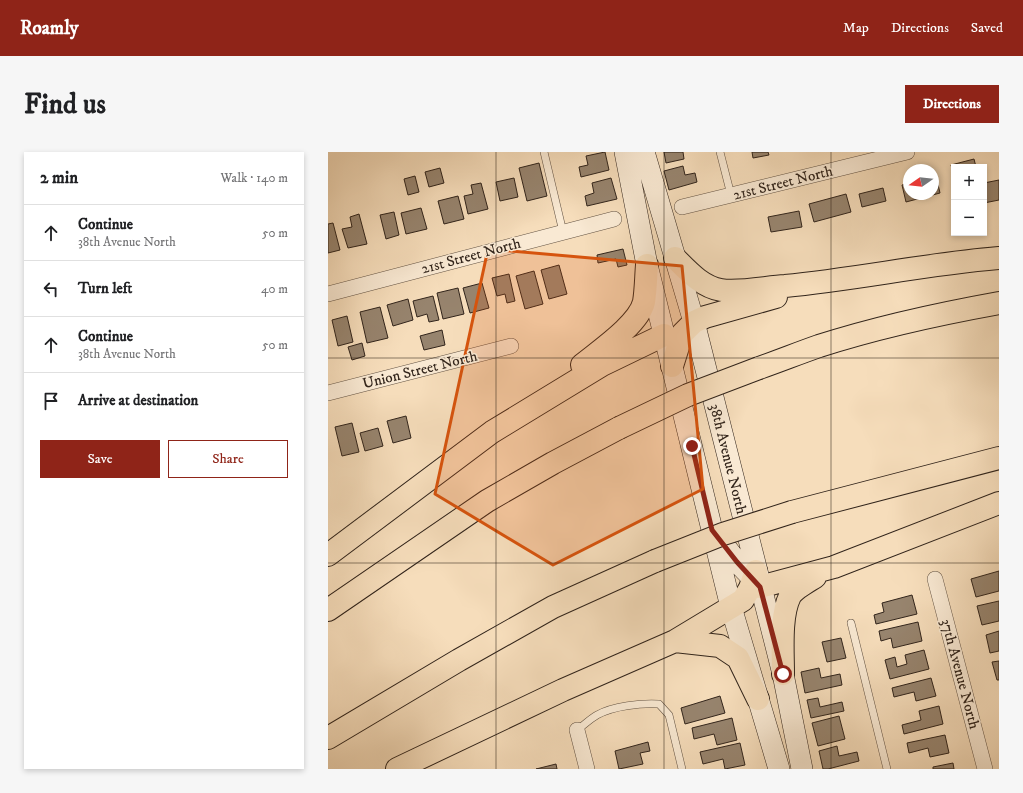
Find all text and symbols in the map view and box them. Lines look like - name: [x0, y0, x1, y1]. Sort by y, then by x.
- text: Roamly: [20, 17, 79, 40]
- text: Map: [843, 19, 869, 37]
- text: Directions: [891, 19, 949, 37]
- text: Saved: [971, 19, 1003, 37]
- button: Directions: [905, 85, 999, 123]
- text: Find us: [24, 87, 106, 122]
- street label: 21st Street North: [731, 161, 835, 205]
- north arrow: [903, 164, 939, 200]
- map controls: [951, 164, 987, 236]
- button: +: [951, 164, 987, 200]
- text: 2 min: [40, 167, 78, 189]
- text: Walk · 140 m: [220, 170, 288, 186]
- button: −: [951, 200, 987, 236]
- text: Continue: [78, 215, 133, 234]
- icon: ahead: [40, 222, 62, 244]
- text: 50 m: [262, 225, 288, 241]
- text: 38th Avenue North: [78, 234, 176, 250]
- street label: 21st Street North: [419, 234, 523, 278]
- icon: left: [40, 278, 62, 300]
- text: Turn left: [78, 279, 132, 298]
- text: 40 m: [261, 281, 288, 297]
- text: Continue: [78, 327, 133, 346]
- icon: ahead: [40, 334, 62, 356]
- text: 50 m: [262, 337, 288, 353]
- text: 38th Avenue North: [78, 346, 176, 362]
- street label: Union Street North: [361, 347, 479, 393]
- icon: arrive: [40, 390, 62, 412]
- text: Arrive at destination: [78, 391, 198, 410]
- street label: 38th Avenue North: [705, 402, 751, 516]
- route end: [683, 437, 701, 455]
- button: Save: [40, 440, 160, 478]
- button: Share: [168, 440, 288, 478]
- street label: 37th Avenue North: [936, 617, 984, 731]
- route start: [774, 665, 792, 683]

